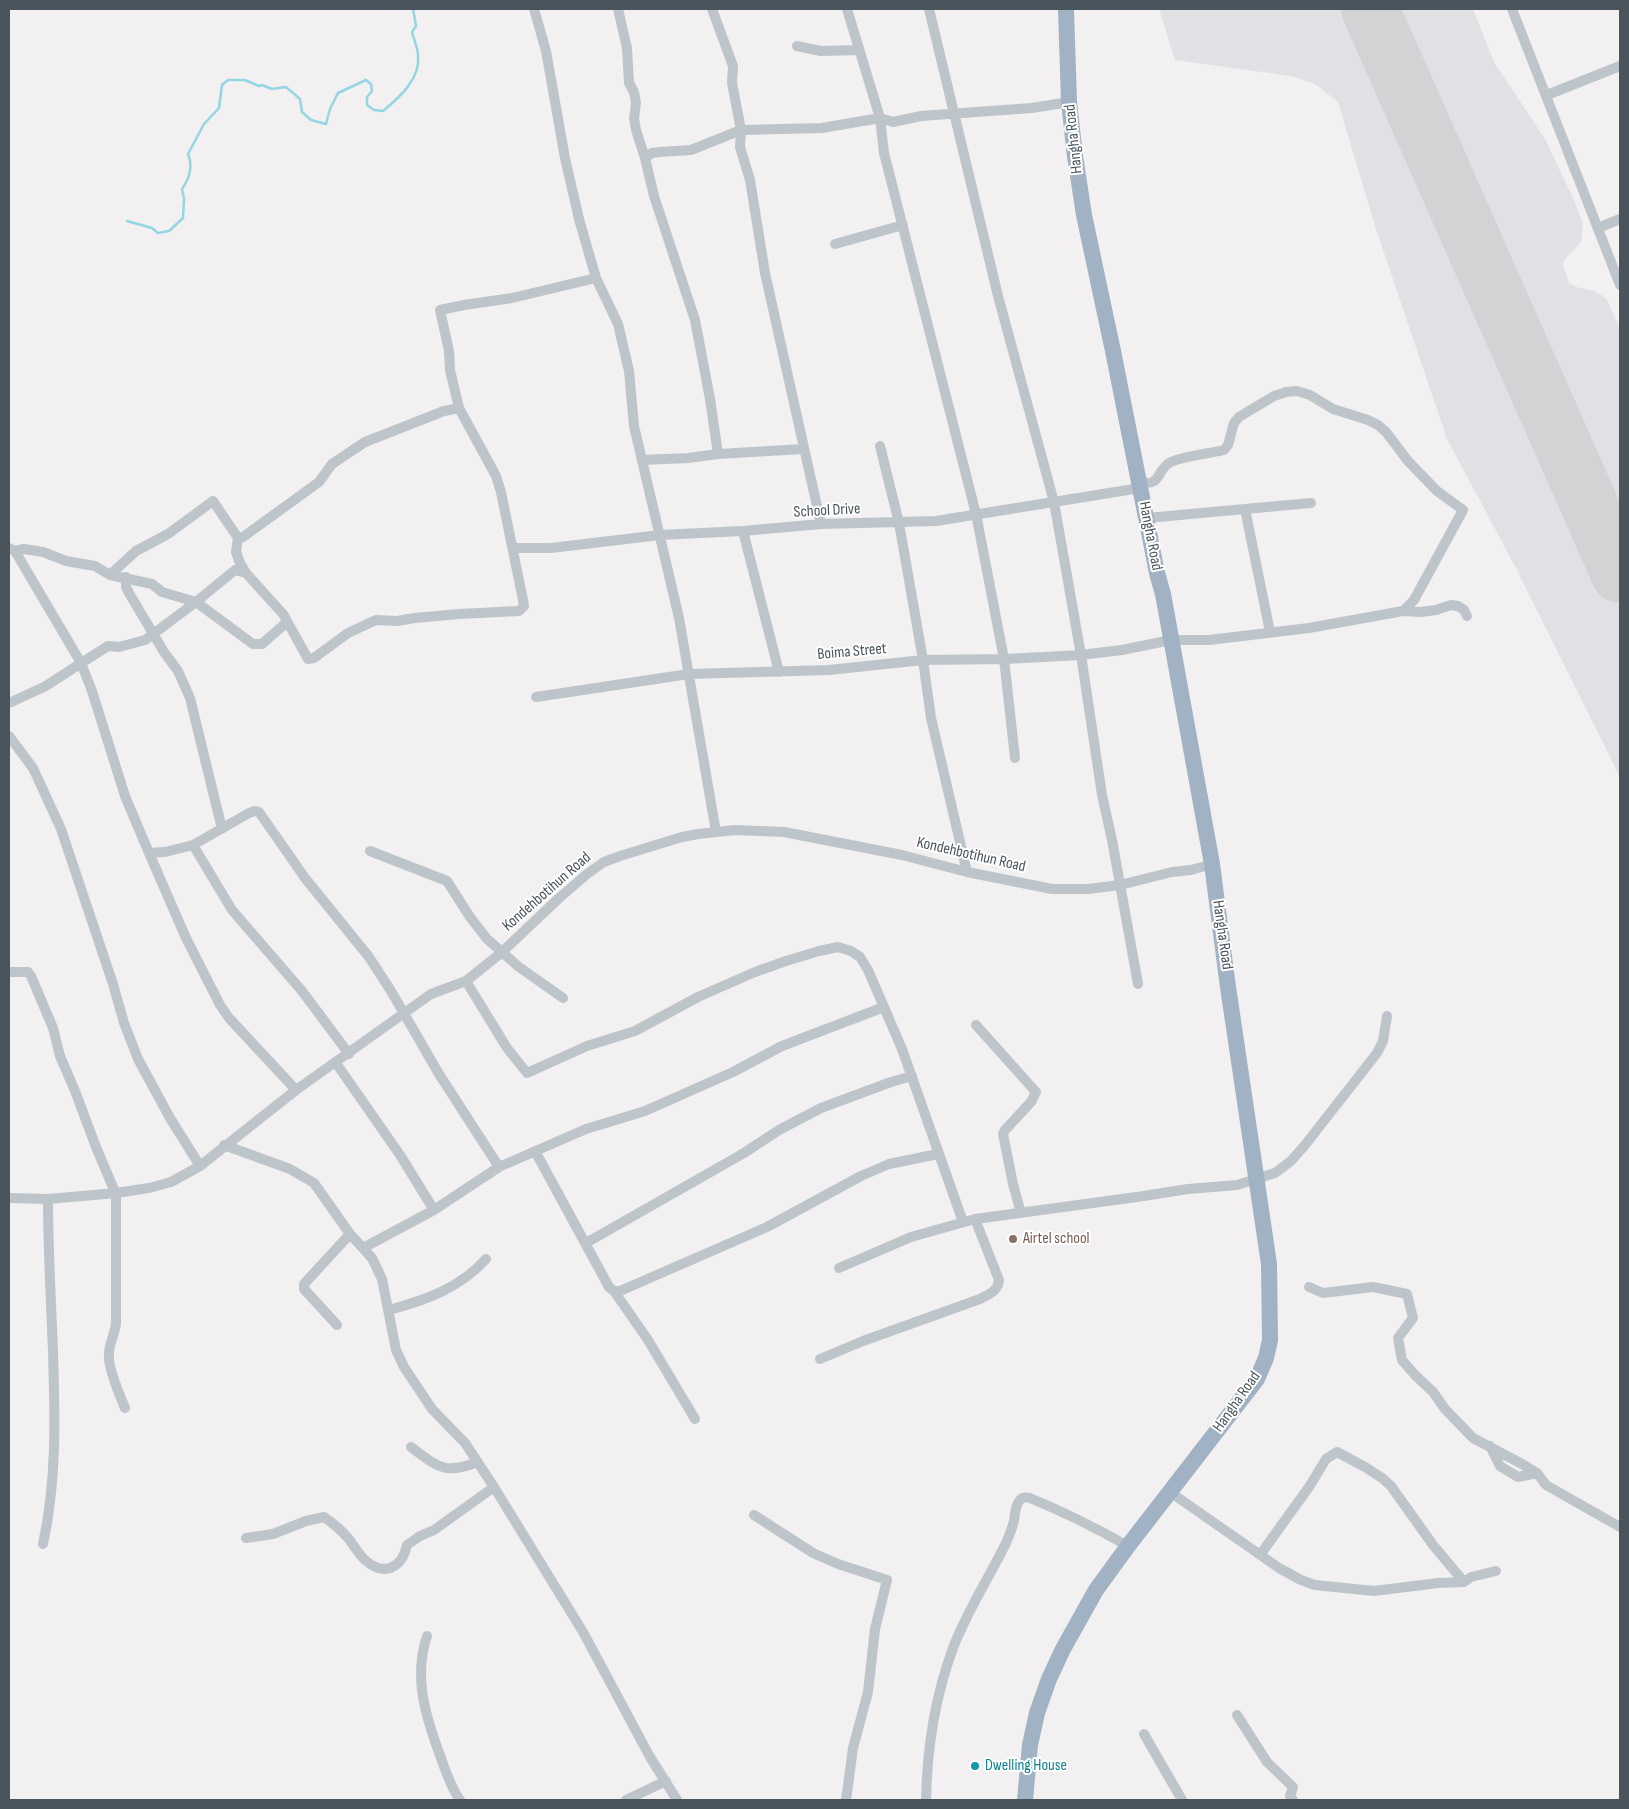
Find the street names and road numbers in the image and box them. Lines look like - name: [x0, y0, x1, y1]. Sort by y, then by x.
- street label: Hangha Road: [1061, 103, 1087, 175]
- street label: School Drive: [793, 500, 861, 522]
- street label: Hangha Road: [1134, 500, 1166, 572]
- street label: Boima Street: [817, 639, 887, 665]
- street label: Kondehbotihun Road: [915, 833, 1027, 877]
- street label: Kondehbotihun Road: [499, 848, 595, 936]
- street label: Hangha Road: [1208, 899, 1236, 971]
- street label: Hangha Road: [1209, 1368, 1265, 1436]

